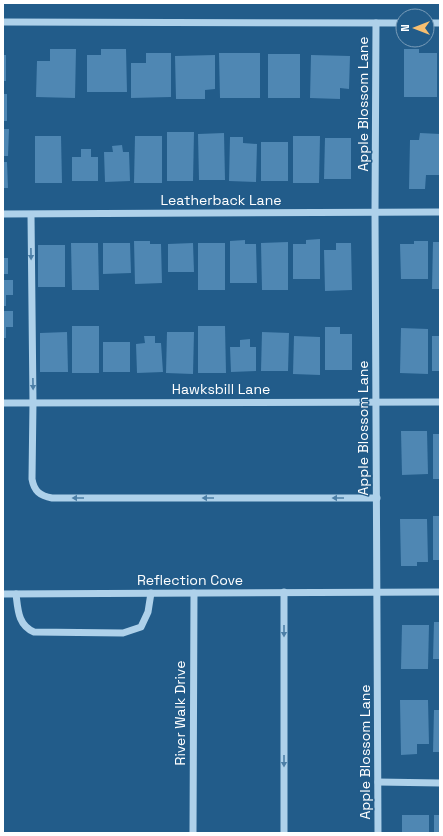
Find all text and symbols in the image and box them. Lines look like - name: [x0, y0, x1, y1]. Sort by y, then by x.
- north arrow: [395, 8, 435, 48]
- text: N: [398, 24, 412, 32]
- street label: Apple Blossom Lane: [354, 36, 372, 172]
- street label: Leatherback Lane: [160, 191, 282, 209]
- one-way arrow: [28, 248, 35, 260]
- street label: Apple Blossom Lane: [354, 360, 372, 496]
- one-way arrow: [30, 378, 36, 391]
- street label: Hawksbill Lane: [172, 380, 270, 398]
- one-way arrow: [71, 495, 84, 501]
- one-way arrow: [201, 495, 214, 501]
- one-way arrow: [331, 495, 344, 501]
- street label: Reflection Cove: [137, 571, 243, 589]
- one-way arrow: [281, 625, 287, 638]
- street label: River Walk Drive: [171, 661, 189, 765]
- street label: Apple Blossom Lane: [356, 684, 374, 820]
- one-way arrow: [281, 755, 287, 768]

